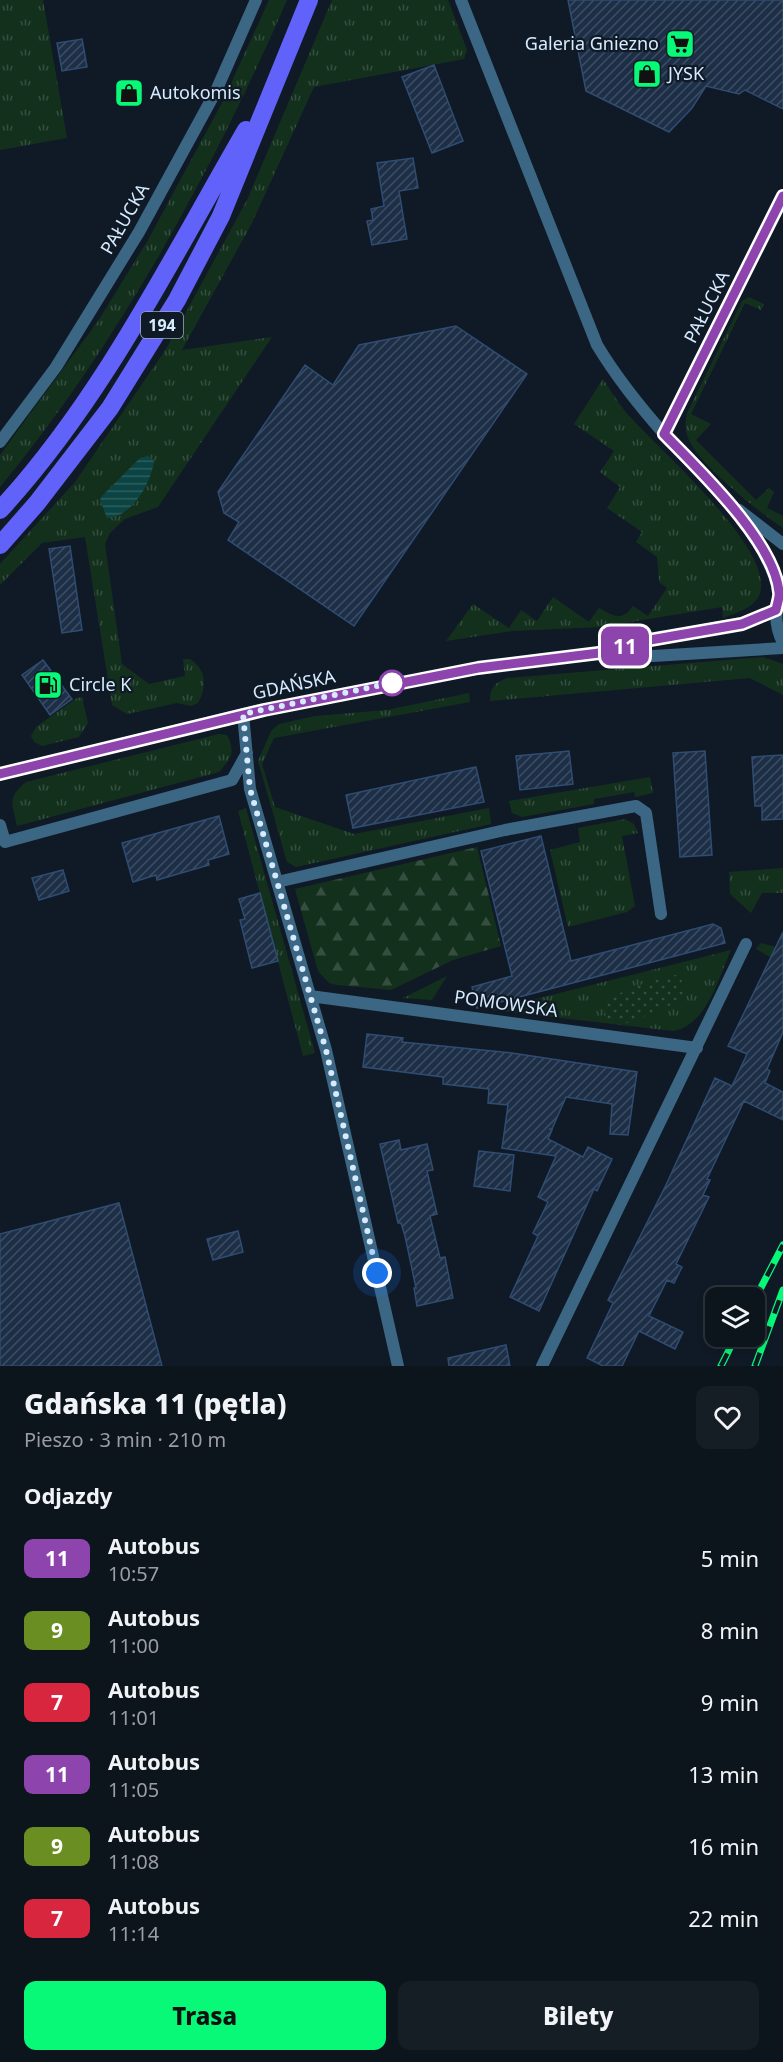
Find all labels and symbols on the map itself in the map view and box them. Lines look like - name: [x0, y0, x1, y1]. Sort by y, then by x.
- supermarket icon: Galeria Gniezno: [664, 28, 696, 60]
- place label: Galeria Gniezno: [525, 31, 659, 55]
- shop icon: JYSK: [631, 58, 663, 90]
- place label: JYSK: [666, 61, 705, 85]
- shop icon: Autokomis: [113, 77, 145, 109]
- place label: Autokomis: [150, 80, 241, 104]
- street label: PAŁUCKA: [94, 178, 154, 258]
- street label: PAŁUCKA: [678, 266, 735, 347]
- road number: 194: [141, 312, 183, 338]
- line badge: 11: [598, 626, 652, 666]
- street label: GDAŃSKA: [250, 663, 338, 704]
- fuel station icon: Circle K: [32, 669, 64, 701]
- unlabelled marker: [379, 670, 405, 696]
- place label: Circle K: [69, 672, 132, 696]
- street label: POMOWSKA: [453, 984, 560, 1022]
- your location: [362, 1258, 392, 1288]

